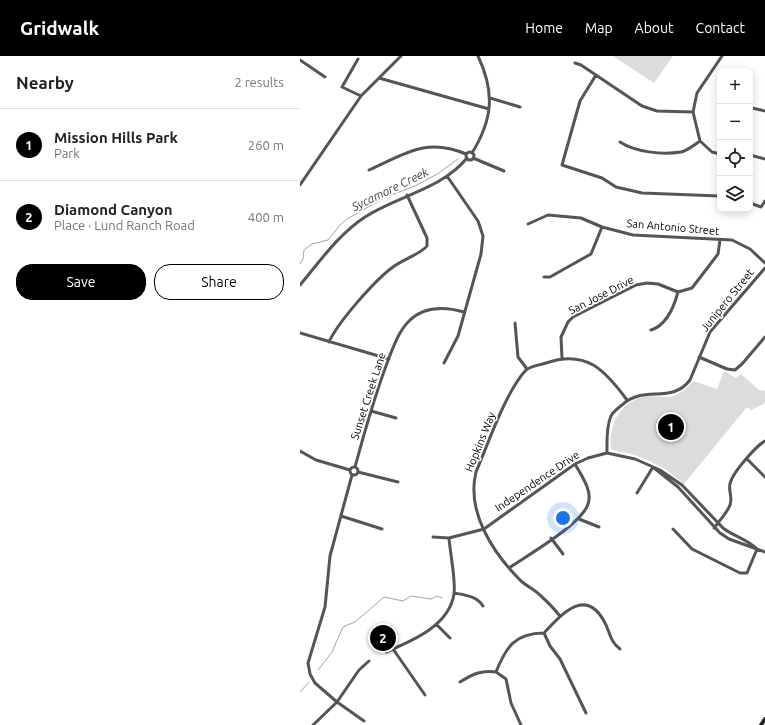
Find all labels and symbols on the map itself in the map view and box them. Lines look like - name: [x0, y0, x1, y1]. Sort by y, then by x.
- water label: Sycamore Creek: [349, 164, 431, 214]
- street label: San Antonio Street: [626, 217, 721, 237]
- street label: Junipero Street: [698, 266, 756, 334]
- street label: San Jose Drive: [566, 273, 636, 317]
- street label: Sunset Creek Lane: [348, 351, 388, 441]
- street label: Hopkins Way: [463, 410, 498, 474]
- pin: 1: [658, 412, 684, 442]
- street label: Independence Drive: [493, 448, 581, 514]
- your location: [553, 508, 573, 528]
- pin: 2: [370, 623, 396, 653]

